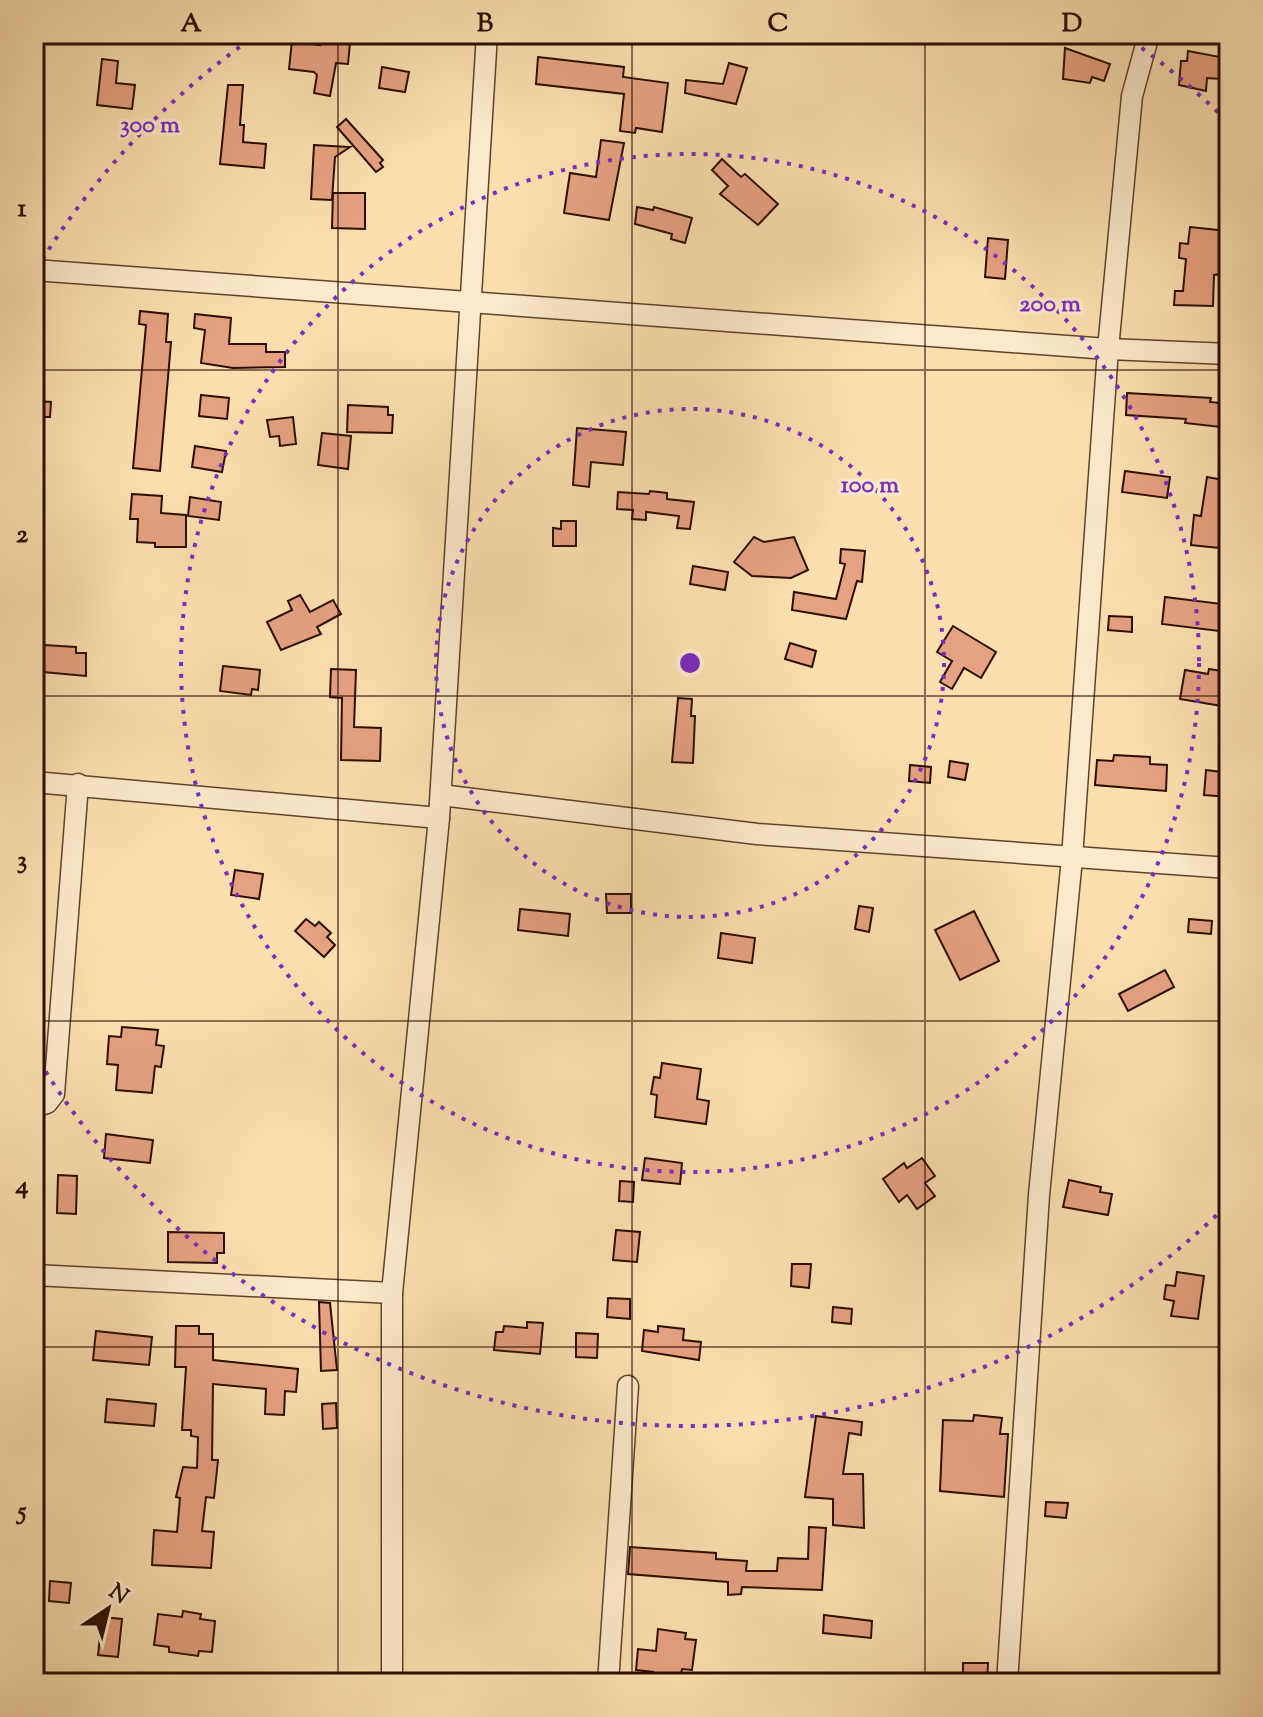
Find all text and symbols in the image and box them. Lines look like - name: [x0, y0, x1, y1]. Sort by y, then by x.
- text: A: [180, 6, 202, 43]
- text: B: [477, 6, 494, 43]
- text: C: [768, 6, 788, 43]
- text: D: [1062, 6, 1082, 43]
- text: 300 m: [120, 109, 180, 143]
- text: 1: [18, 191, 27, 228]
- text: 200 m: [1019, 288, 1081, 322]
- text: 100 m: [841, 469, 899, 503]
- text: 2: [16, 517, 29, 554]
- centre of rings: [676, 649, 704, 677]
- text: 3: [17, 843, 27, 880]
- text: 4: [14, 1168, 29, 1205]
- text: 5: [16, 1494, 27, 1531]
- north arrow: [68, 1569, 148, 1649]
- text: N: [101, 1577, 134, 1613]

